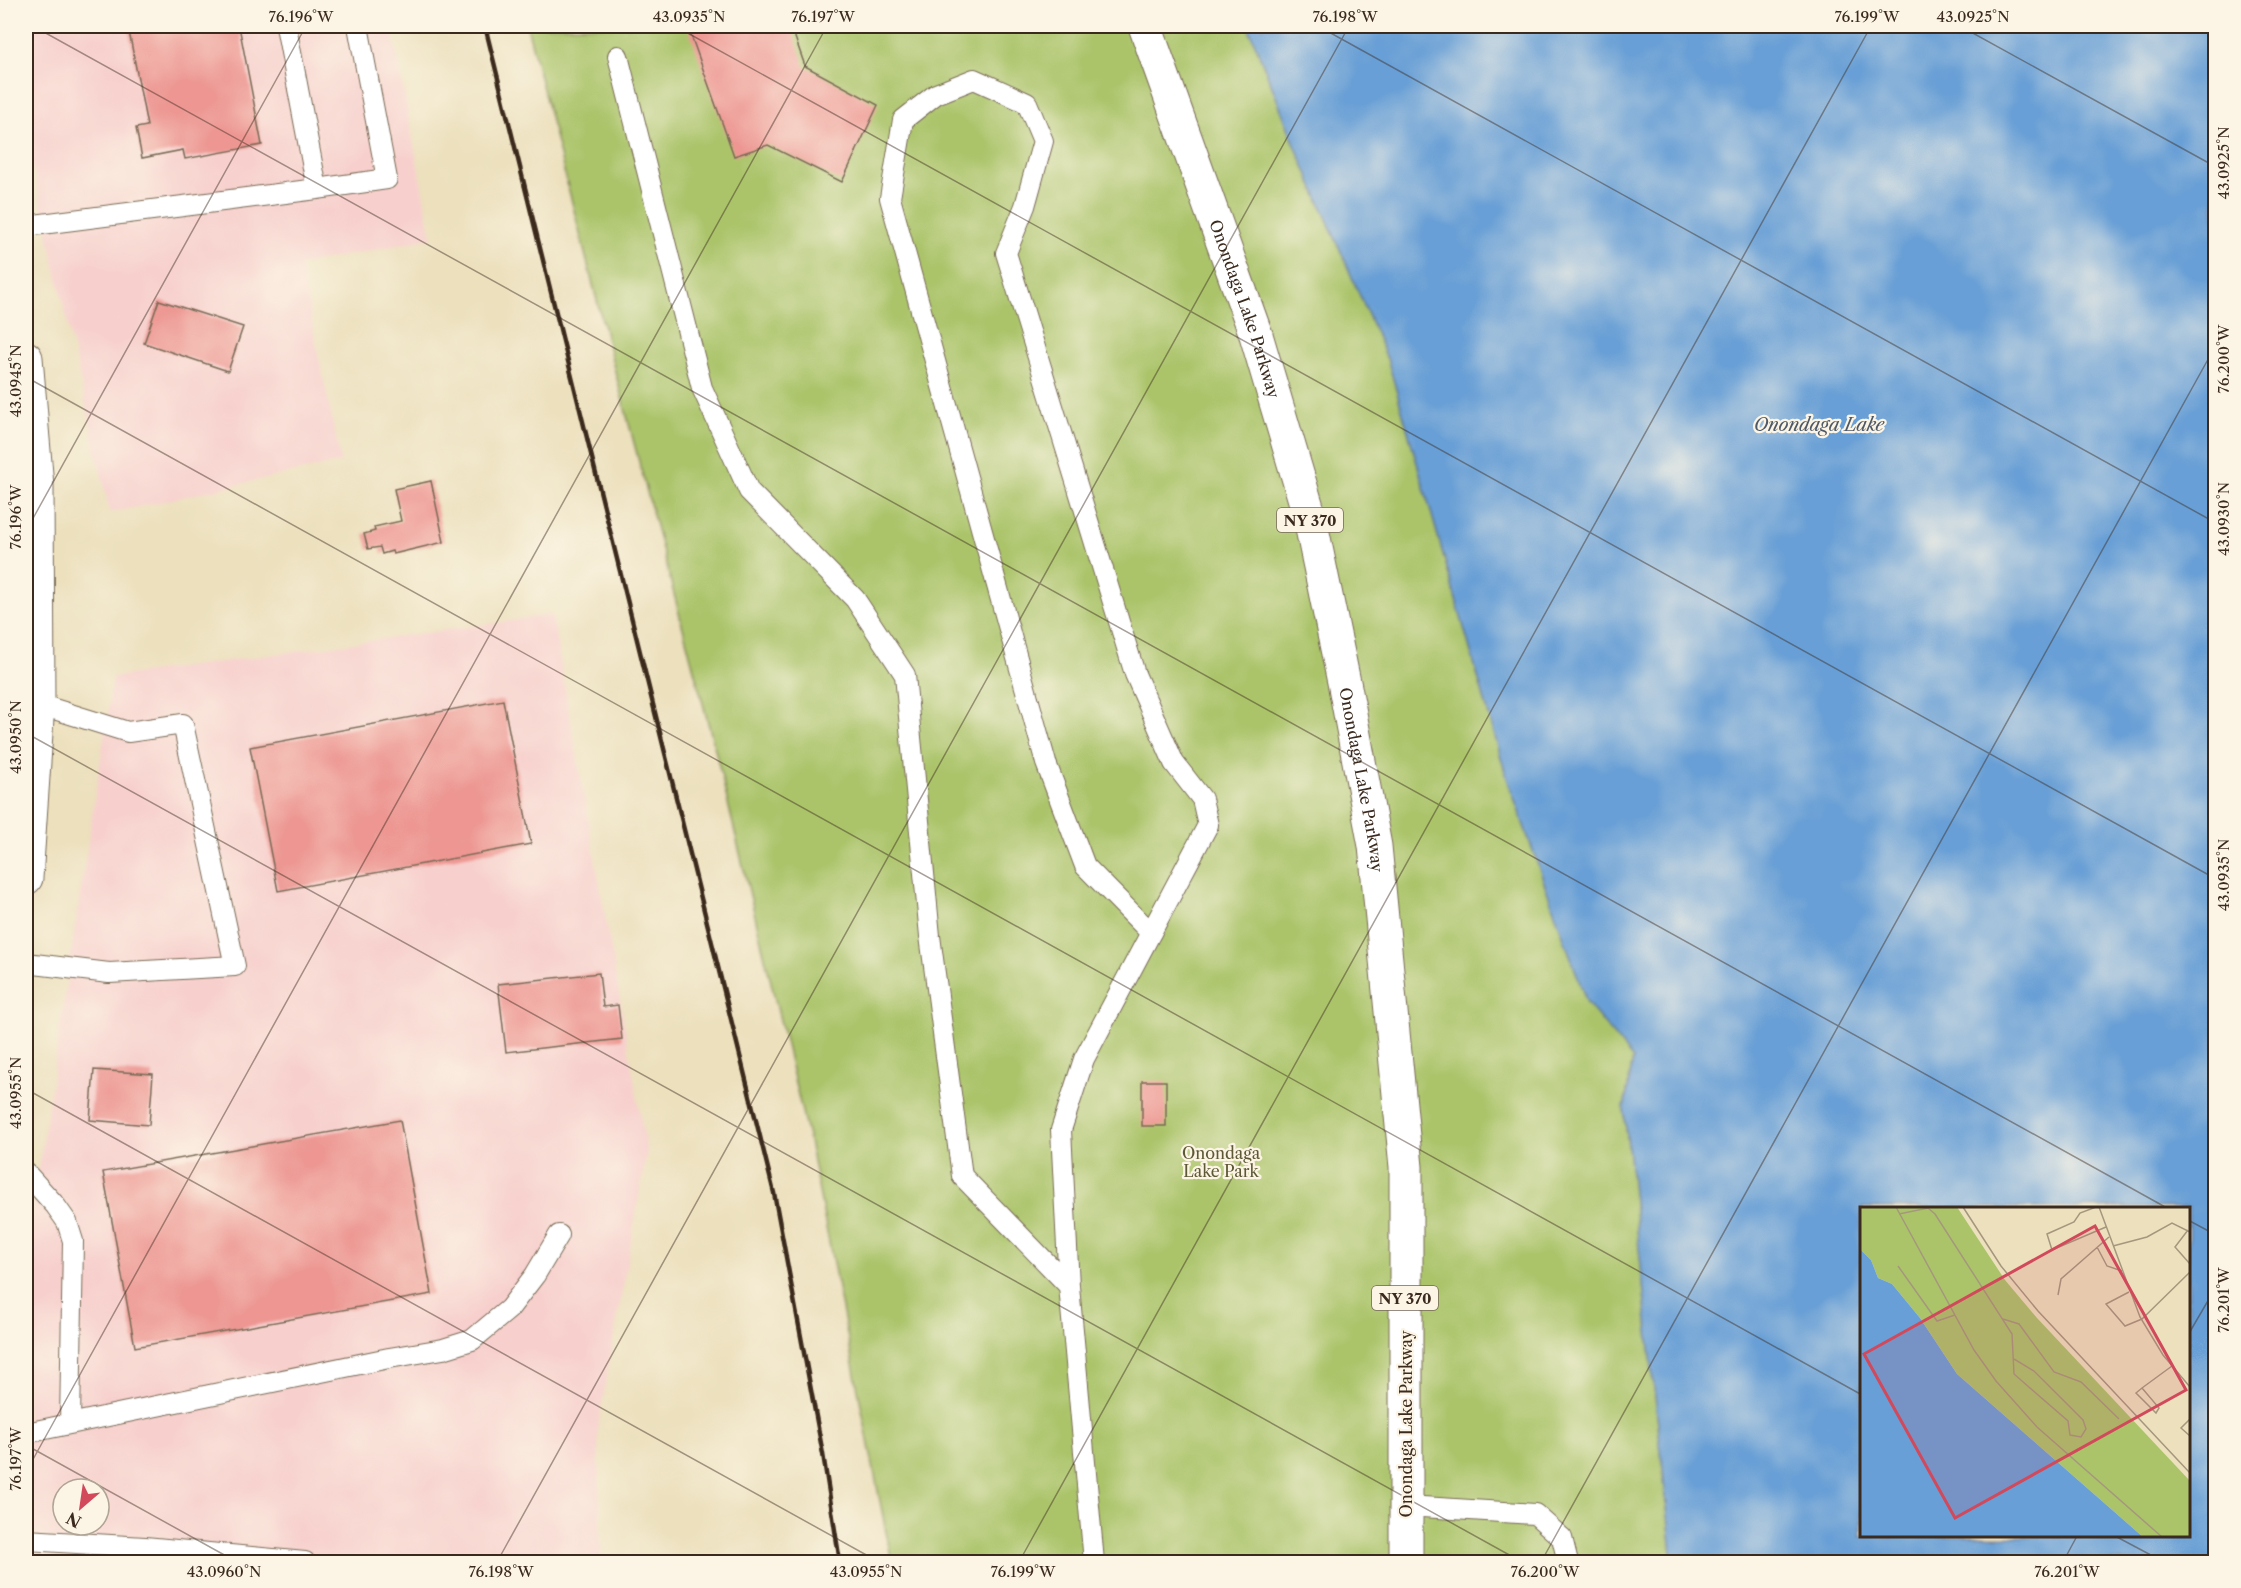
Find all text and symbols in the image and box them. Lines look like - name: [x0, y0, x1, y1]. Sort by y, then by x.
- text: 76.196°W: [269, 7, 334, 26]
- text: 43.0935°N: [653, 7, 725, 26]
- text: 76.197°W: [791, 7, 855, 26]
- text: 76.198°W: [1312, 7, 1378, 26]
- text: 76.199°W: [1834, 7, 1900, 26]
- text: 43.0925°N: [1936, 7, 2010, 26]
- text: 43.0925°N: [2214, 126, 2233, 200]
- street label: Onondaga Lake Parkway: [1205, 217, 1284, 402]
- text: 76.200°W: [2214, 324, 2233, 393]
- text: 43.0945°N: [6, 344, 25, 418]
- water label: Onondaga Lake: [1754, 414, 1886, 436]
- text: 43.0930°N: [2214, 482, 2233, 556]
- text: 76.196°W: [6, 484, 25, 549]
- road number: NY 370: [1277, 508, 1343, 532]
- street label: Onondaga Lake Parkway: [1335, 686, 1388, 874]
- text: 43.0950°N: [6, 700, 25, 774]
- text: 43.0935°N: [2214, 839, 2233, 911]
- text: 43.0955°N: [6, 1057, 25, 1129]
- park label: Onondaga Lake Park: [1182, 1143, 1261, 1181]
- inset map: [1860, 1207, 2190, 1537]
- text: 76.201°W: [2214, 1267, 2233, 1333]
- road number: NY 370: [1372, 1286, 1438, 1310]
- street label: Onondaga Lake Parkway: [1396, 1329, 1416, 1518]
- text: 76.197°W: [6, 1427, 25, 1491]
- north arrow: [51, 1477, 111, 1537]
- text: N: [63, 1508, 85, 1532]
- text: 43.0960°N: [187, 1562, 261, 1581]
- text: 76.198°W: [468, 1562, 534, 1581]
- text: 43.0955°N: [830, 1562, 902, 1581]
- text: 76.199°W: [990, 1562, 1056, 1581]
- text: 76.200°W: [1511, 1562, 1580, 1581]
- text: 76.201°W: [2034, 1562, 2100, 1581]

